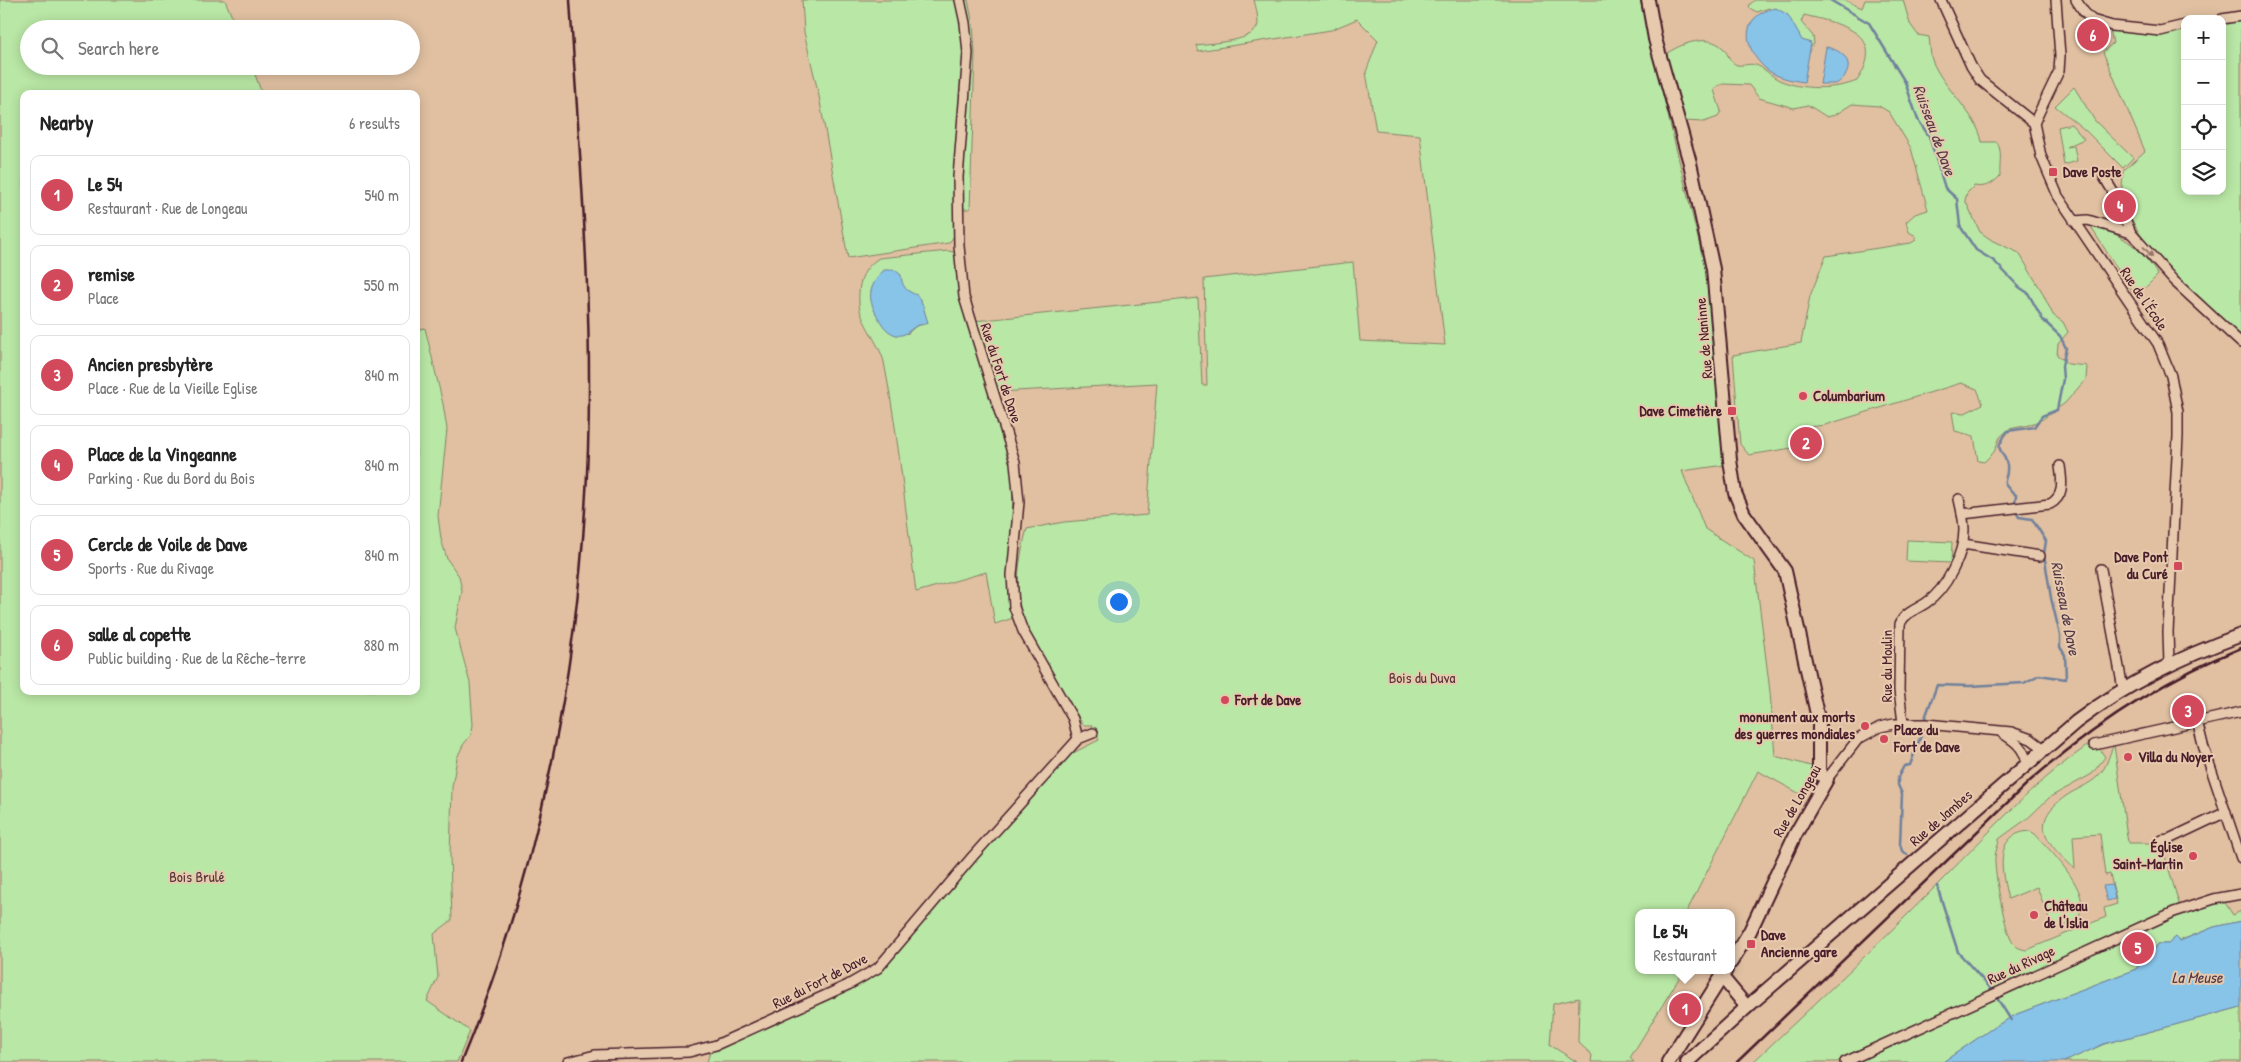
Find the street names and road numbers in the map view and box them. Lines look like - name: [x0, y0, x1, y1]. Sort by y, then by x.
- street label: Rue de l'École: [2115, 263, 2173, 335]
- street label: Rue de Naninne: [1690, 297, 1717, 379]
- street label: Rue du Fort de Dave: [975, 320, 1028, 425]
- street label: Rue du Moulin: [1876, 629, 1897, 702]
- street label: Rue de Longeau: [1767, 761, 1826, 841]
- street label: Rue de Jambes: [1905, 784, 1977, 851]
- street label: Rue du Rivage: [1984, 940, 2058, 989]
- street label: Rue du Fort de Dave: [769, 948, 871, 1013]

